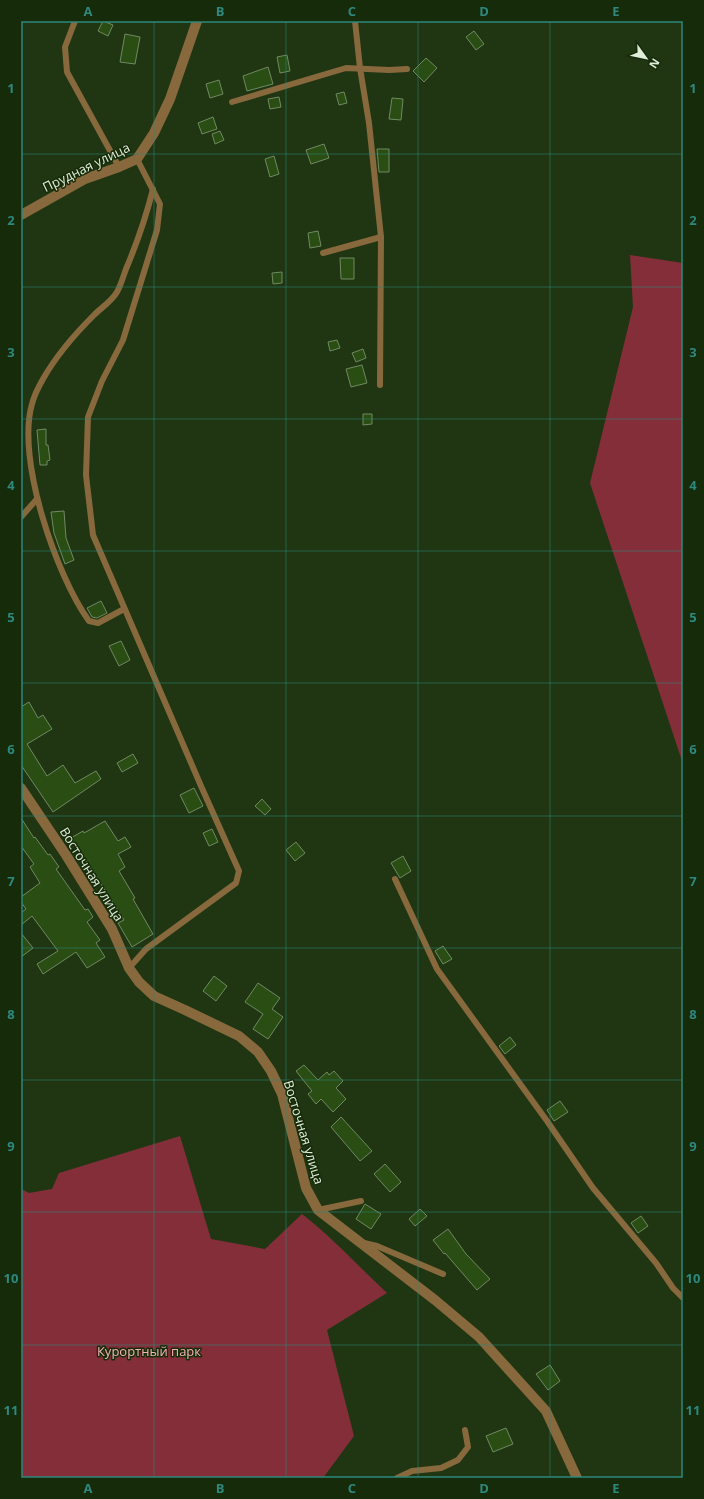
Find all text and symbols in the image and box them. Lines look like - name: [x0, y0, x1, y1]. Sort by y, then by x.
- text: A: [84, 2, 93, 20]
- text: B: [216, 2, 225, 20]
- text: C: [348, 2, 356, 20]
- text: D: [479, 2, 489, 20]
- text: E: [612, 2, 620, 20]
- north arrow: [626, 38, 666, 78]
- text: N: [646, 56, 664, 72]
- text: 1: [7, 79, 15, 97]
- text: 1: [689, 79, 697, 97]
- street label: Прудная улица: [39, 138, 133, 196]
- text: 2: [7, 211, 15, 229]
- text: 2: [689, 211, 697, 229]
- text: 3: [7, 343, 15, 361]
- text: 3: [689, 343, 697, 361]
- text: 4: [7, 476, 15, 494]
- text: 4: [689, 476, 697, 494]
- text: 5: [7, 608, 15, 626]
- text: 5: [689, 608, 697, 626]
- text: 6: [7, 740, 15, 758]
- text: 6: [689, 740, 697, 758]
- street label: Восточная улица: [56, 823, 128, 925]
- text: 7: [7, 872, 15, 890]
- text: 7: [689, 872, 697, 890]
- text: 8: [7, 1005, 15, 1023]
- text: 8: [689, 1005, 697, 1023]
- street label: Восточная улица: [280, 1078, 328, 1186]
- text: 9: [7, 1137, 15, 1155]
- text: 9: [689, 1137, 697, 1155]
- text: 10: [4, 1269, 18, 1287]
- text: 10: [686, 1269, 700, 1287]
- park label: Курортный парк: [97, 1342, 201, 1360]
- text: 11: [4, 1401, 18, 1419]
- text: 11: [686, 1401, 700, 1419]
- text: A: [84, 1479, 93, 1497]
- text: B: [216, 1479, 225, 1497]
- text: C: [348, 1479, 356, 1497]
- text: D: [479, 1479, 489, 1497]
- text: E: [612, 1479, 620, 1497]

